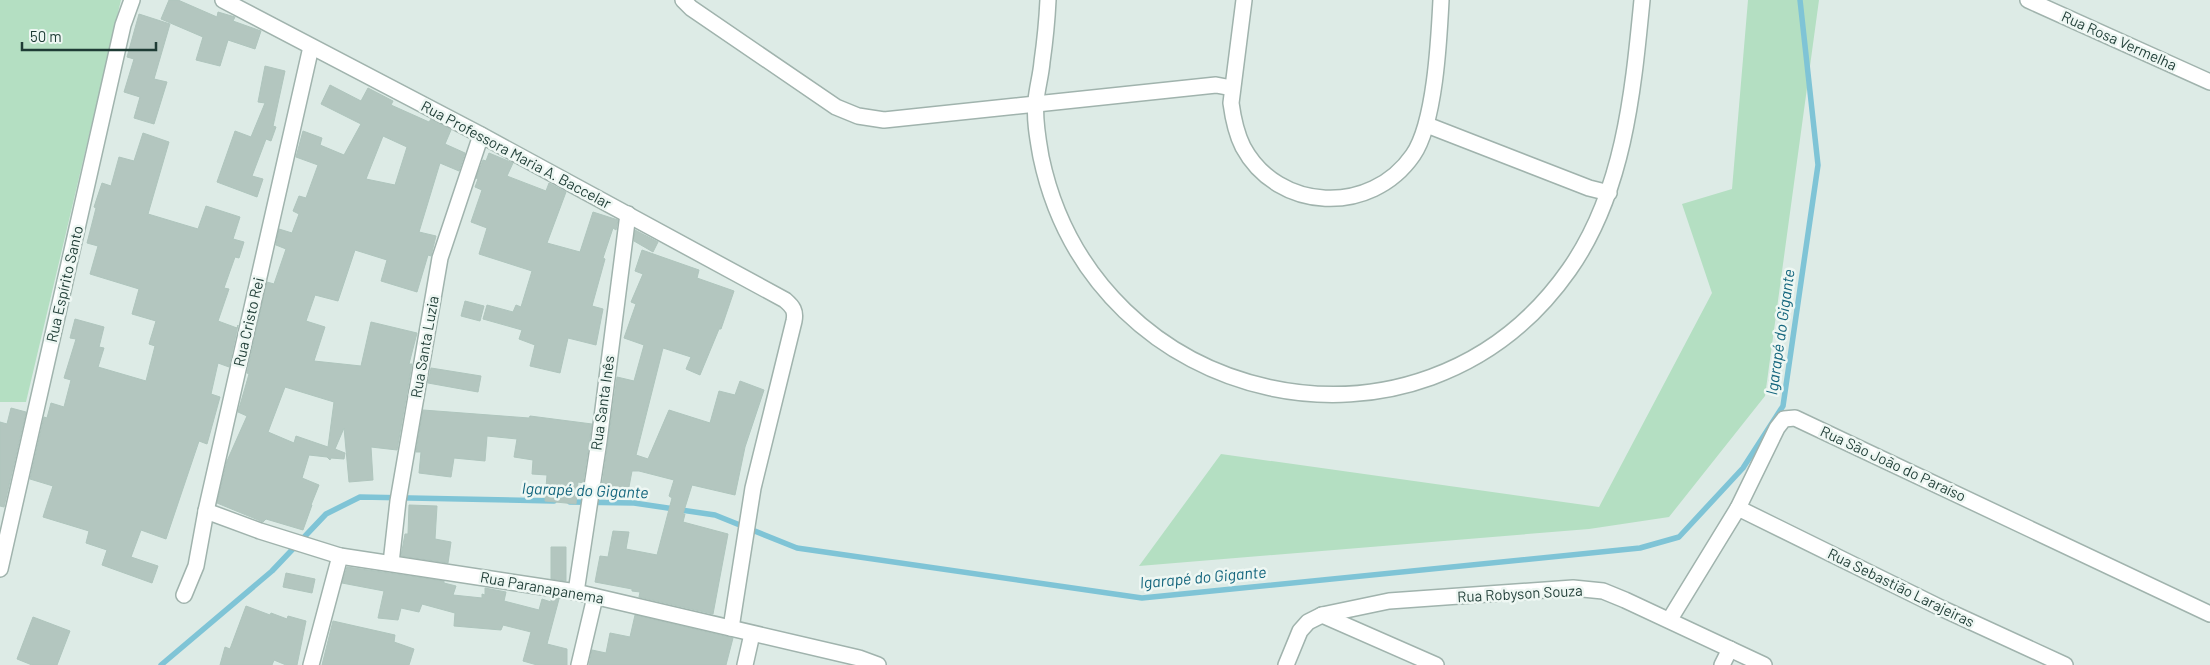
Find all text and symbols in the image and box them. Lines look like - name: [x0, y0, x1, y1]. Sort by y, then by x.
- street label: Rua Rosa Vermelha: [2059, 7, 2180, 74]
- scale bar: [22, 20, 156, 52]
- text: 50 m: [30, 27, 62, 45]
- street label: Rua Professora Maria A. Baccelar: [418, 96, 615, 212]
- street label: Rua Espírito Santo: [42, 224, 86, 344]
- water label: Igarapé do Gigante: [1761, 268, 1798, 396]
- street label: Rua Cristo Rei: [229, 275, 267, 368]
- street label: Rua Santa Luzia: [406, 294, 442, 399]
- street label: Rua Santa Inês: [586, 354, 618, 451]
- street label: Rua São João do Paraíso: [1818, 421, 1969, 505]
- water label: Igarapé do Gigante: [521, 478, 649, 501]
- street label: Rua Sebastião Larajeiras: [1825, 544, 1978, 630]
- water label: Igarapé do Gigante: [1139, 562, 1267, 591]
- street label: Rua Paranapanema: [479, 567, 605, 607]
- street label: Rua Robyson Souza: [1457, 581, 1583, 605]

